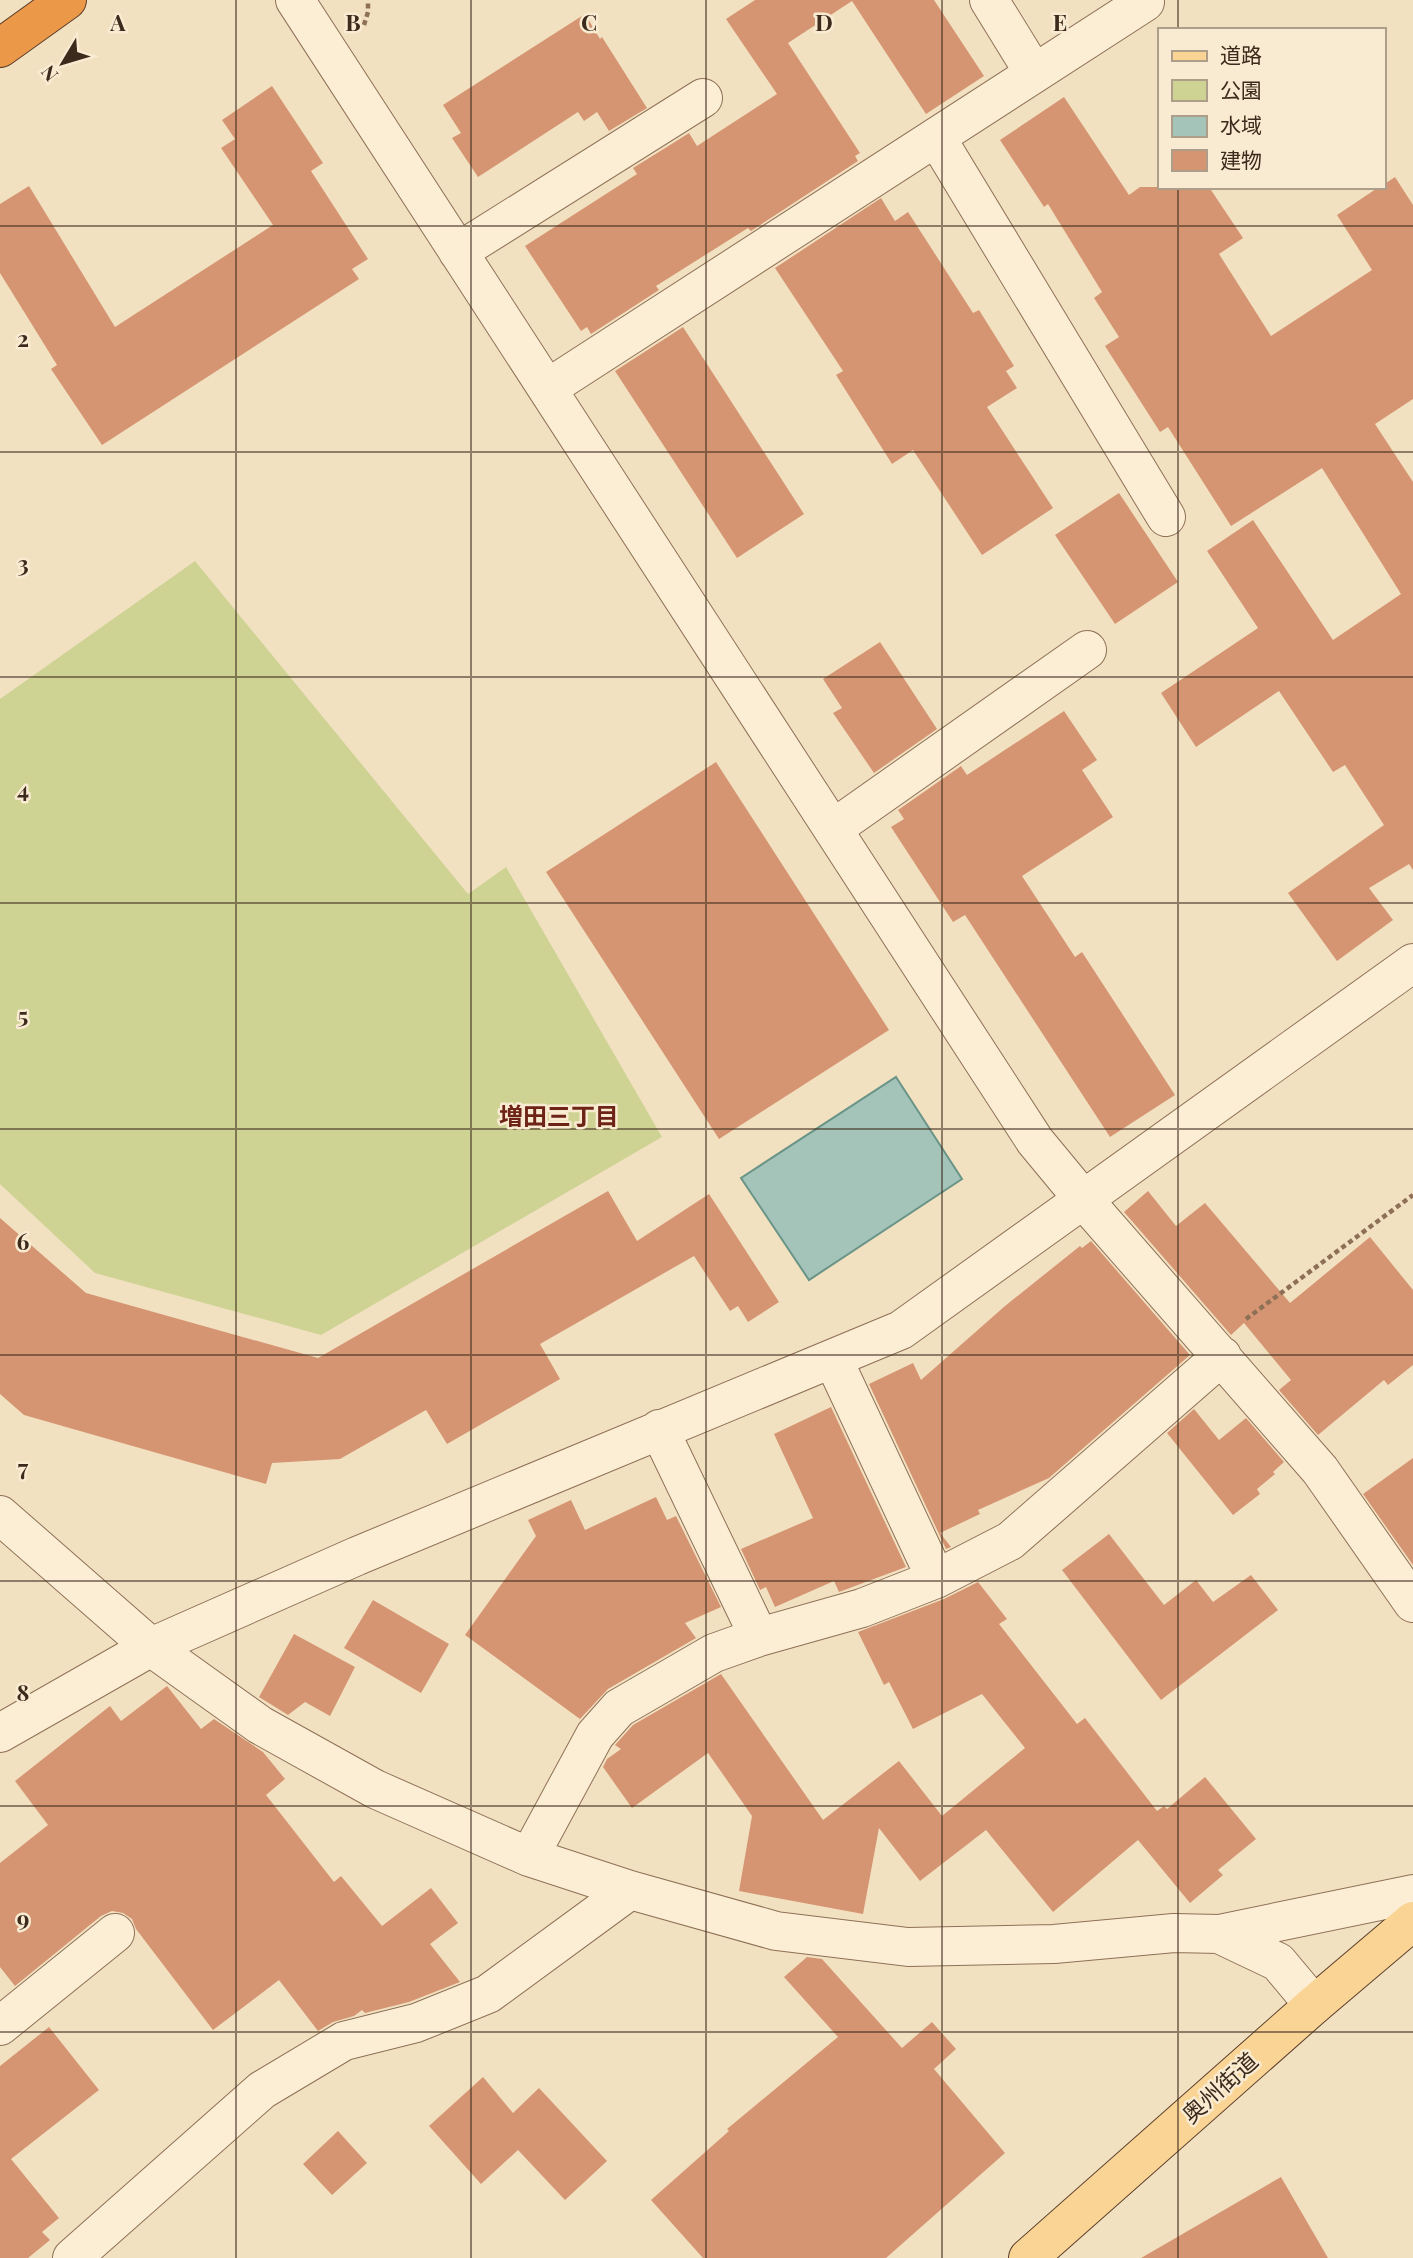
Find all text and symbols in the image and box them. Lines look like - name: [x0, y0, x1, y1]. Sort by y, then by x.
- text: A: [109, 6, 126, 37]
- text: B: [345, 6, 361, 37]
- text: C: [581, 6, 597, 37]
- text: D: [815, 6, 833, 37]
- text: E: [1053, 6, 1067, 37]
- north arrow: [28, 28, 98, 98]
- legend: [1158, 28, 1385, 189]
- text: 道路: [1220, 40, 1262, 68]
- text: N: [34, 60, 63, 87]
- text: 公園: [1220, 75, 1262, 103]
- text: 水域: [1220, 110, 1262, 138]
- text: 建物: [1220, 145, 1262, 173]
- text: 2: [17, 322, 29, 353]
- text: 3: [17, 547, 29, 578]
- text: 4: [17, 773, 29, 804]
- text: 5: [18, 999, 28, 1030]
- district label: 増田三丁目: [499, 1099, 619, 1131]
- text: 6: [17, 1225, 30, 1256]
- text: 7: [18, 1451, 29, 1482]
- text: 8: [17, 1676, 29, 1707]
- text: 9: [17, 1902, 29, 1933]
- street label: 奥州街道: [1174, 2045, 1264, 2129]

